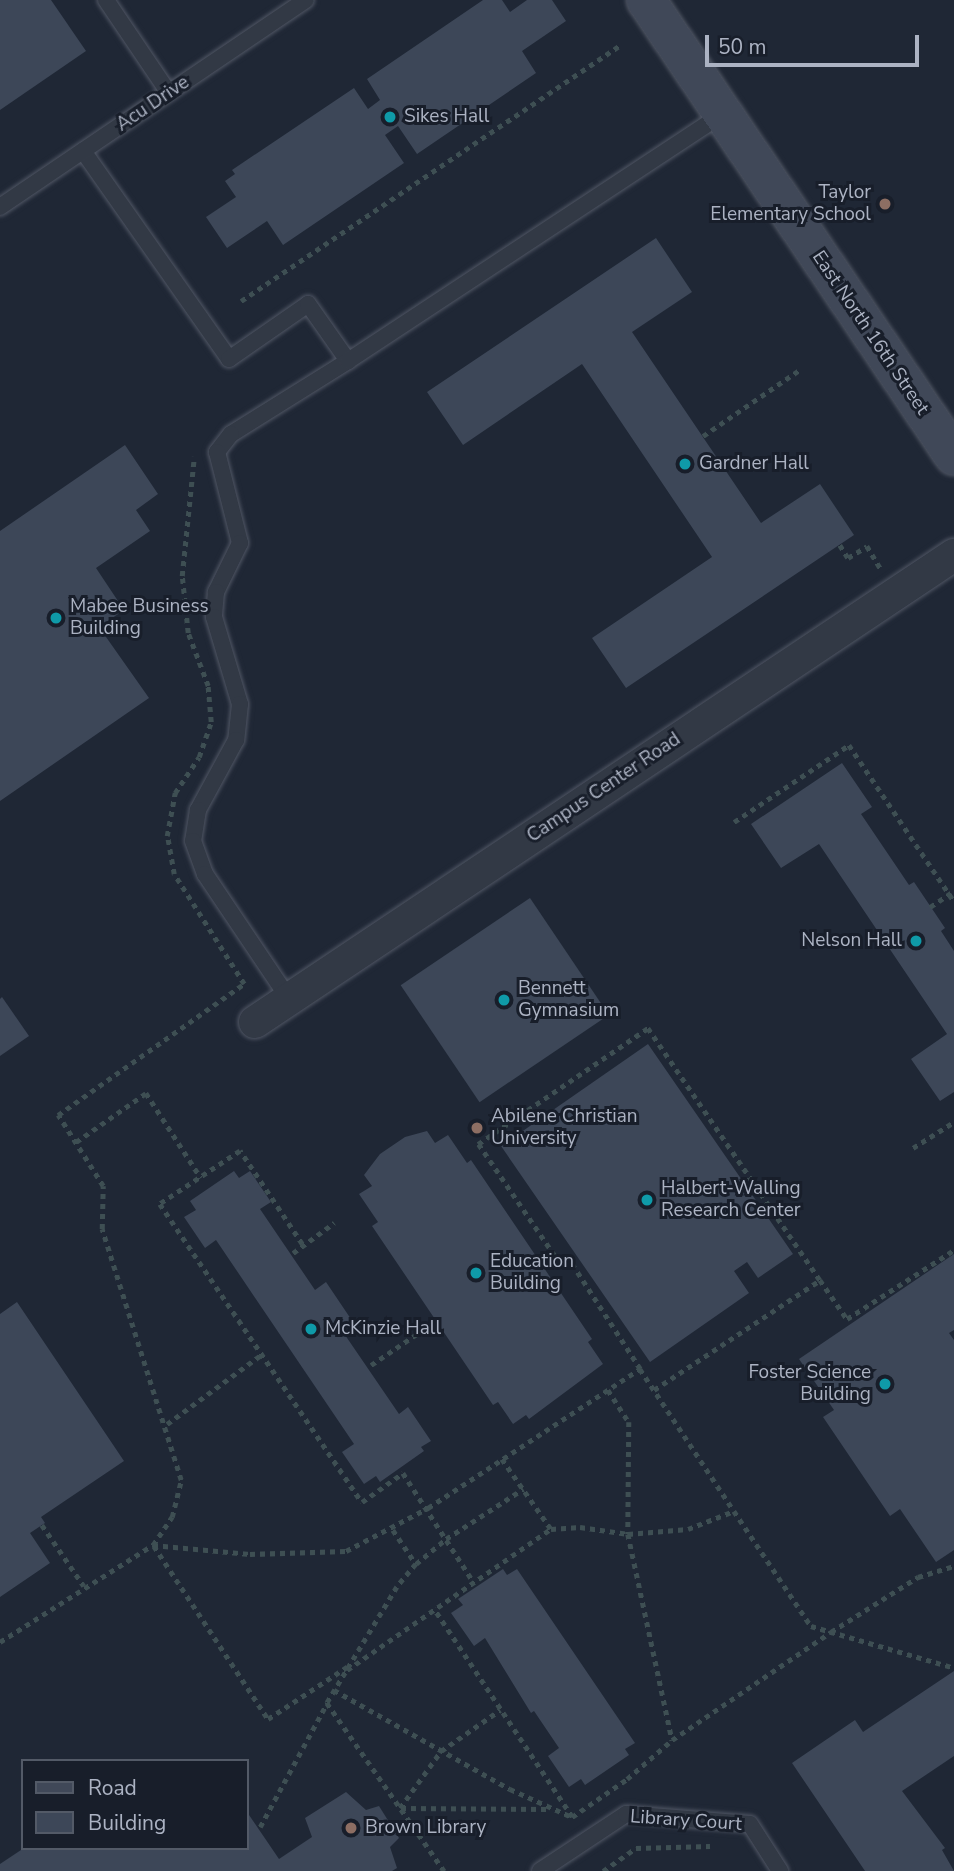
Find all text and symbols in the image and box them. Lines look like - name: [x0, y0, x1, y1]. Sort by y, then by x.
- scale bar: [709, 21, 922, 65]
- text: 50 m: [718, 33, 767, 61]
- street label: Acu Drive: [112, 71, 194, 137]
- place label: Sikes Hall: [404, 106, 489, 128]
- marker: Sikes Hall: [382, 109, 398, 125]
- place label: Taylor Elementary School: [710, 182, 871, 226]
- marker: Taylor Elementary School: [877, 196, 893, 212]
- street label: East North 16th Street: [807, 247, 933, 419]
- place label: Gardner Hall: [699, 453, 809, 475]
- marker: Gardner Hall: [677, 456, 693, 472]
- place label: Mabee Business Building: [70, 596, 209, 640]
- marker: Mabee Business Building: [48, 610, 64, 626]
- street label: Campus Center Road: [523, 728, 685, 848]
- place label: Nelson Hall: [801, 930, 902, 952]
- marker: Nelson Hall: [908, 933, 924, 949]
- place label: Bennett Gymnasium: [518, 978, 619, 1022]
- marker: Bennett Gymnasium: [496, 992, 512, 1008]
- place label: Abilene Christian University: [491, 1106, 638, 1150]
- marker: Abilene Christian University: [469, 1120, 485, 1136]
- place label: Halbert-Walling Research Center: [661, 1178, 801, 1222]
- marker: Halbert-Walling Research Center: [639, 1192, 655, 1208]
- place label: Education Building: [490, 1251, 574, 1295]
- marker: Education Building: [468, 1265, 484, 1281]
- place label: McKinzie Hall: [325, 1318, 441, 1340]
- marker: McKinzie Hall: [303, 1321, 319, 1337]
- place label: Foster Science Building: [748, 1362, 871, 1406]
- marker: Foster Science Building: [877, 1376, 893, 1392]
- legend: [21, 1759, 248, 1850]
- text: Road: [88, 1774, 137, 1802]
- street label: Library Court: [629, 1806, 743, 1836]
- text: Building: [88, 1809, 166, 1837]
- place label: Brown Library: [365, 1817, 486, 1839]
- marker: Brown Library: [343, 1820, 359, 1836]

